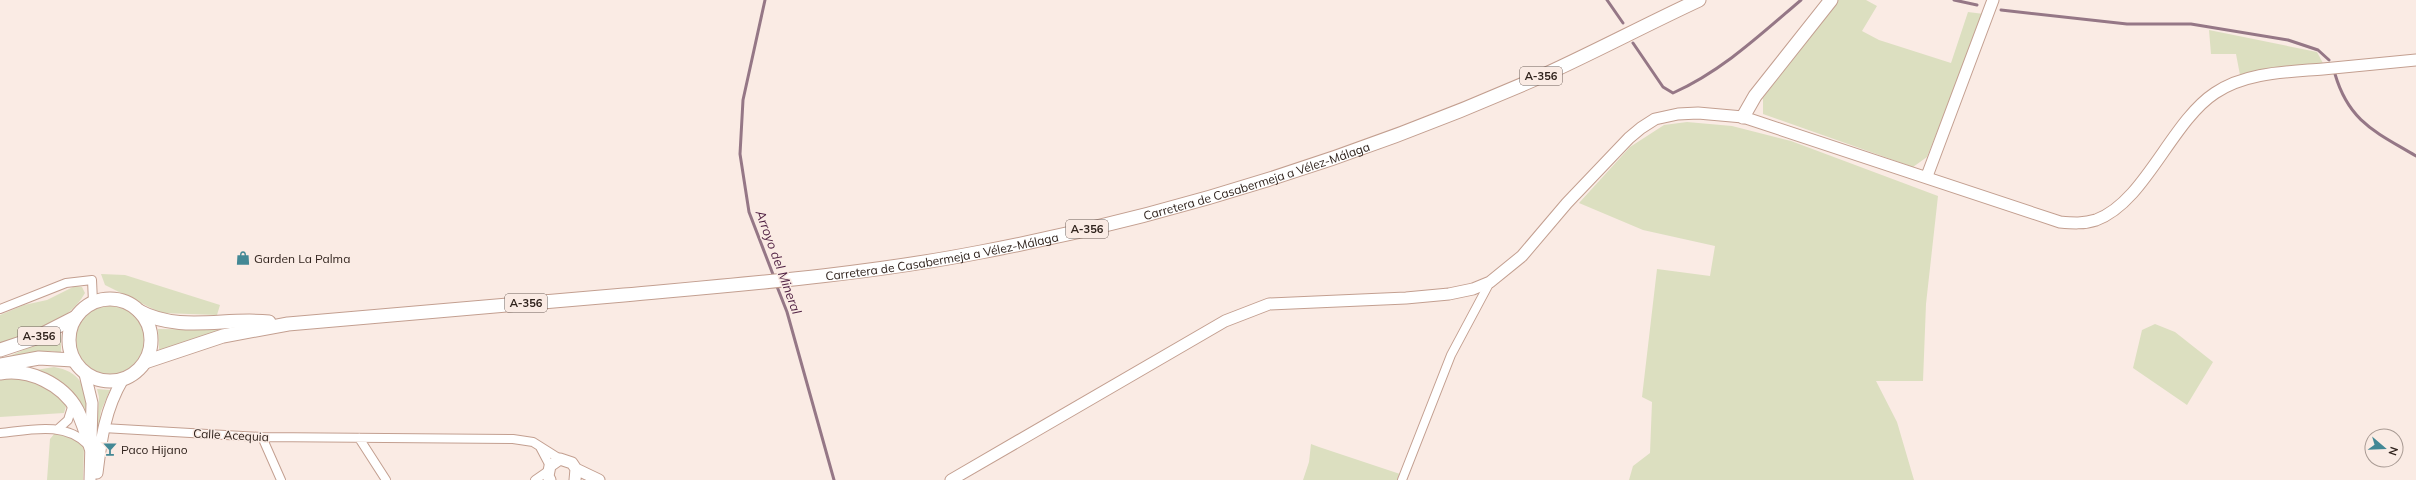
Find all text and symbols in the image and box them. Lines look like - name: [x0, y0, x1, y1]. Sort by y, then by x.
- road number: A-356: [1520, 67, 1562, 85]
- street label: Carretera de Casabermeja a Vélez-Málaga: [1142, 138, 1372, 223]
- water label: Arroyo del Mineral: [752, 207, 806, 317]
- road number: A-356: [1066, 220, 1108, 238]
- street label: Carretera de Casabermeja a Vélez-Málaga: [825, 229, 1060, 283]
- shop icon: Garden La Palma: [235, 250, 251, 266]
- place label: Garden La Palma: [254, 251, 350, 266]
- road number: A-356: [505, 294, 547, 312]
- road number: A-356: [18, 327, 60, 345]
- street label: Calle Acequia: [193, 426, 269, 444]
- north arrow: [2364, 428, 2404, 468]
- bar icon: Paco Hijano: [102, 441, 118, 457]
- place label: Paco Hijano: [121, 442, 188, 457]
- text: N: [2385, 445, 2401, 457]

